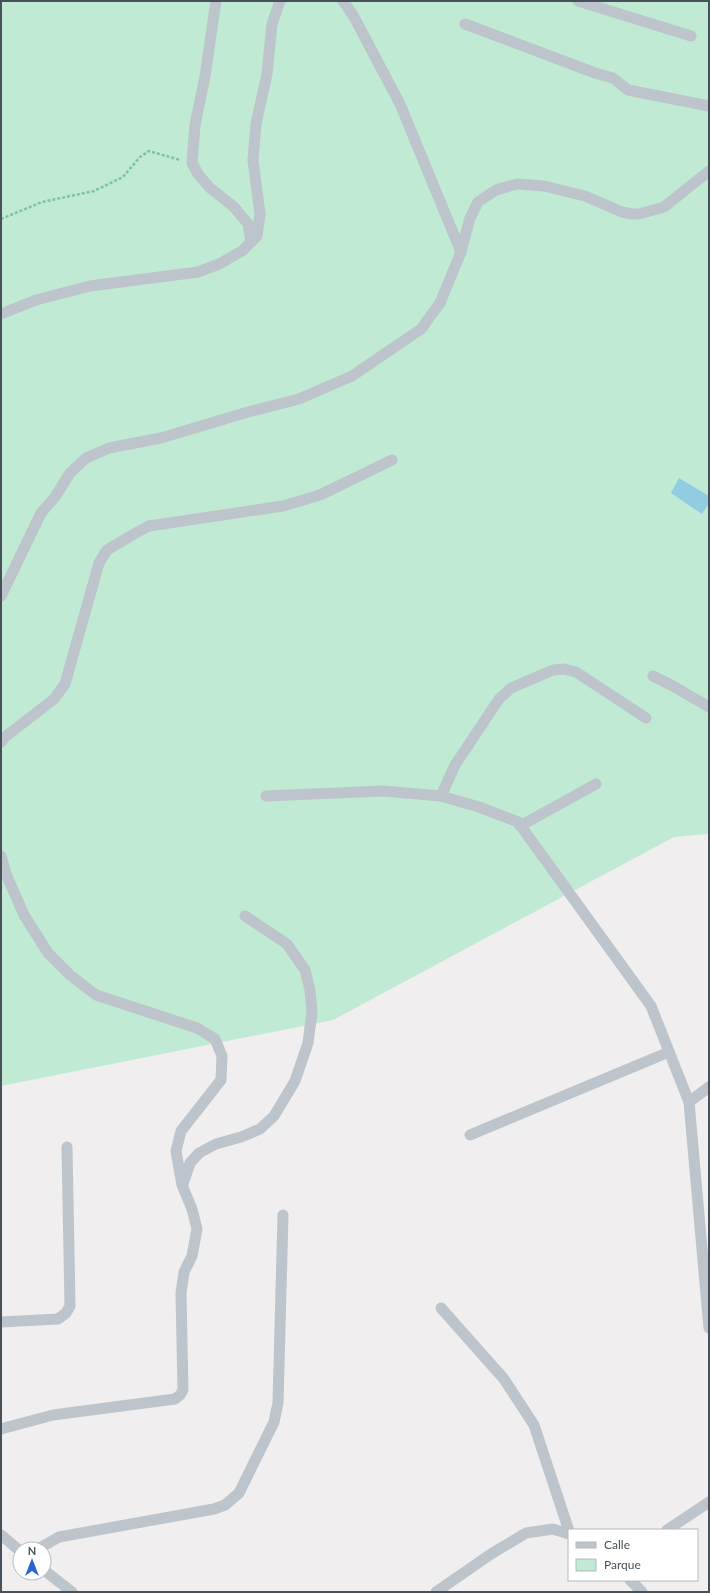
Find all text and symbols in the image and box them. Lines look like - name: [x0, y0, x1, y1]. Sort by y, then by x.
- legend: [568, 1529, 698, 1581]
- text: Calle: [604, 1537, 630, 1552]
- north arrow: [12, 1541, 52, 1581]
- text: N: [28, 1544, 36, 1557]
- text: Parque: [604, 1557, 641, 1572]

